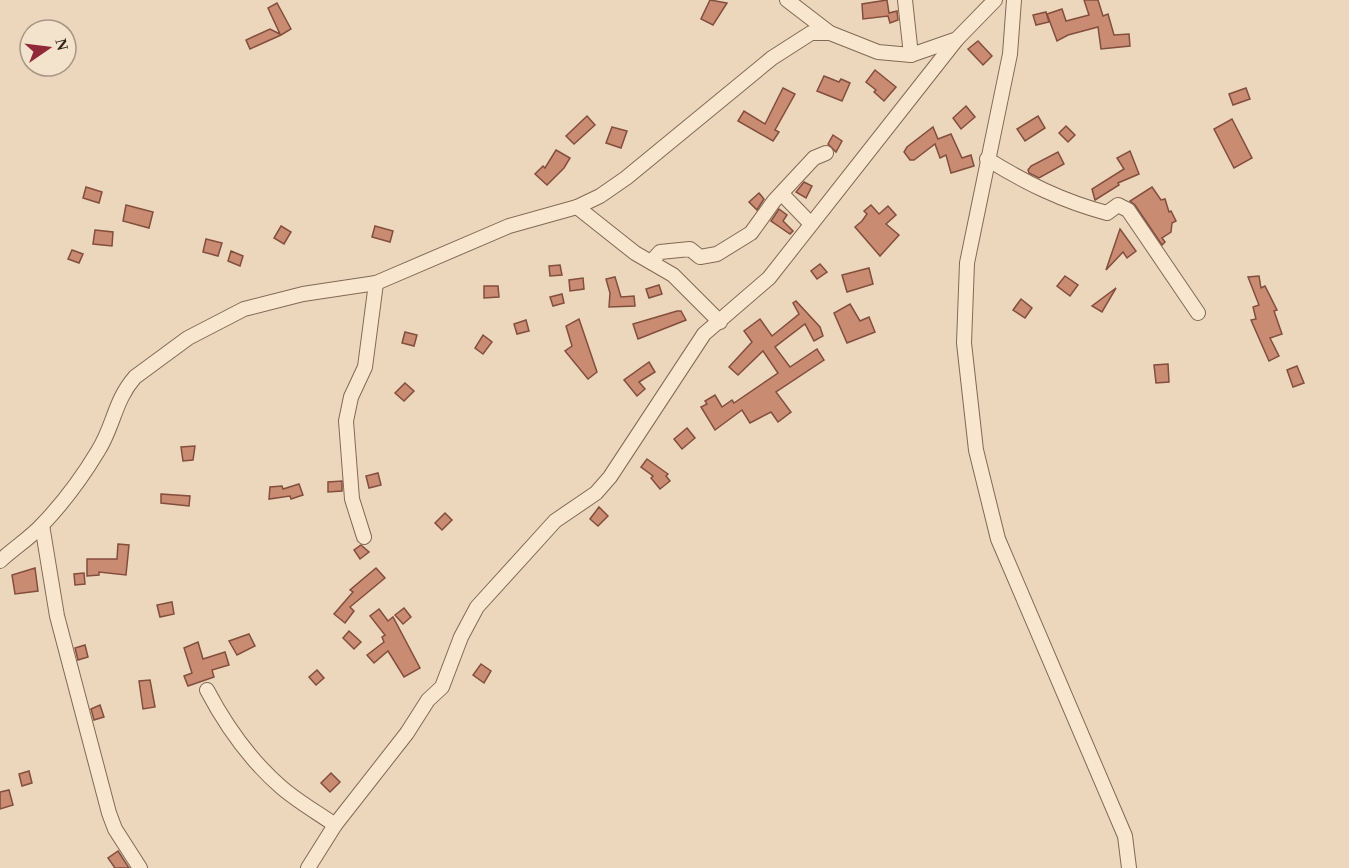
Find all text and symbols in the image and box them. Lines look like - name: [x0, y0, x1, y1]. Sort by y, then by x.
- north arrow: [18, 18, 78, 78]
- text: N: [52, 37, 72, 53]

